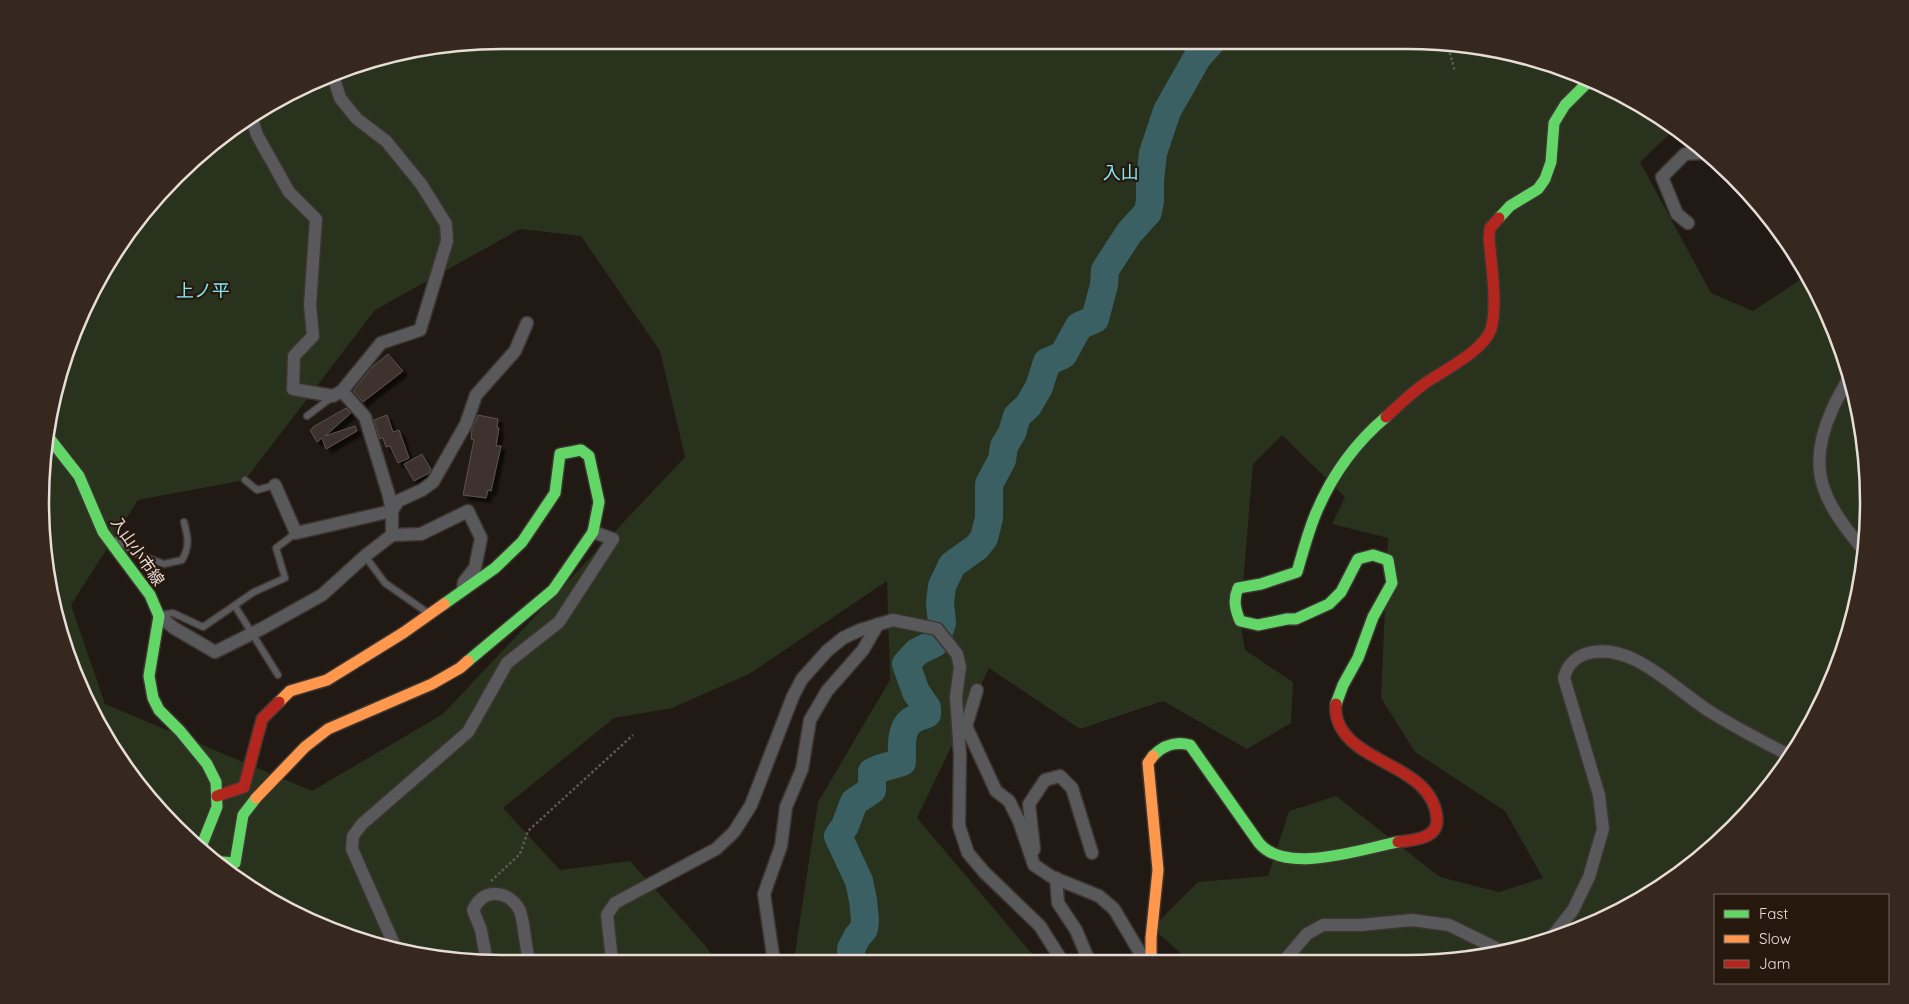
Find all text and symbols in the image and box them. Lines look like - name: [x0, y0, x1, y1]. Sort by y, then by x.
- district label: 入山: [1103, 161, 1139, 184]
- district label: 上ノ平: [176, 279, 230, 302]
- street label: 入山小市線: [107, 512, 169, 590]
- legend: [1714, 894, 1889, 984]
- text: Fast: [1759, 904, 1788, 923]
- text: Slow: [1759, 929, 1791, 948]
- text: Jam: [1759, 954, 1790, 973]

